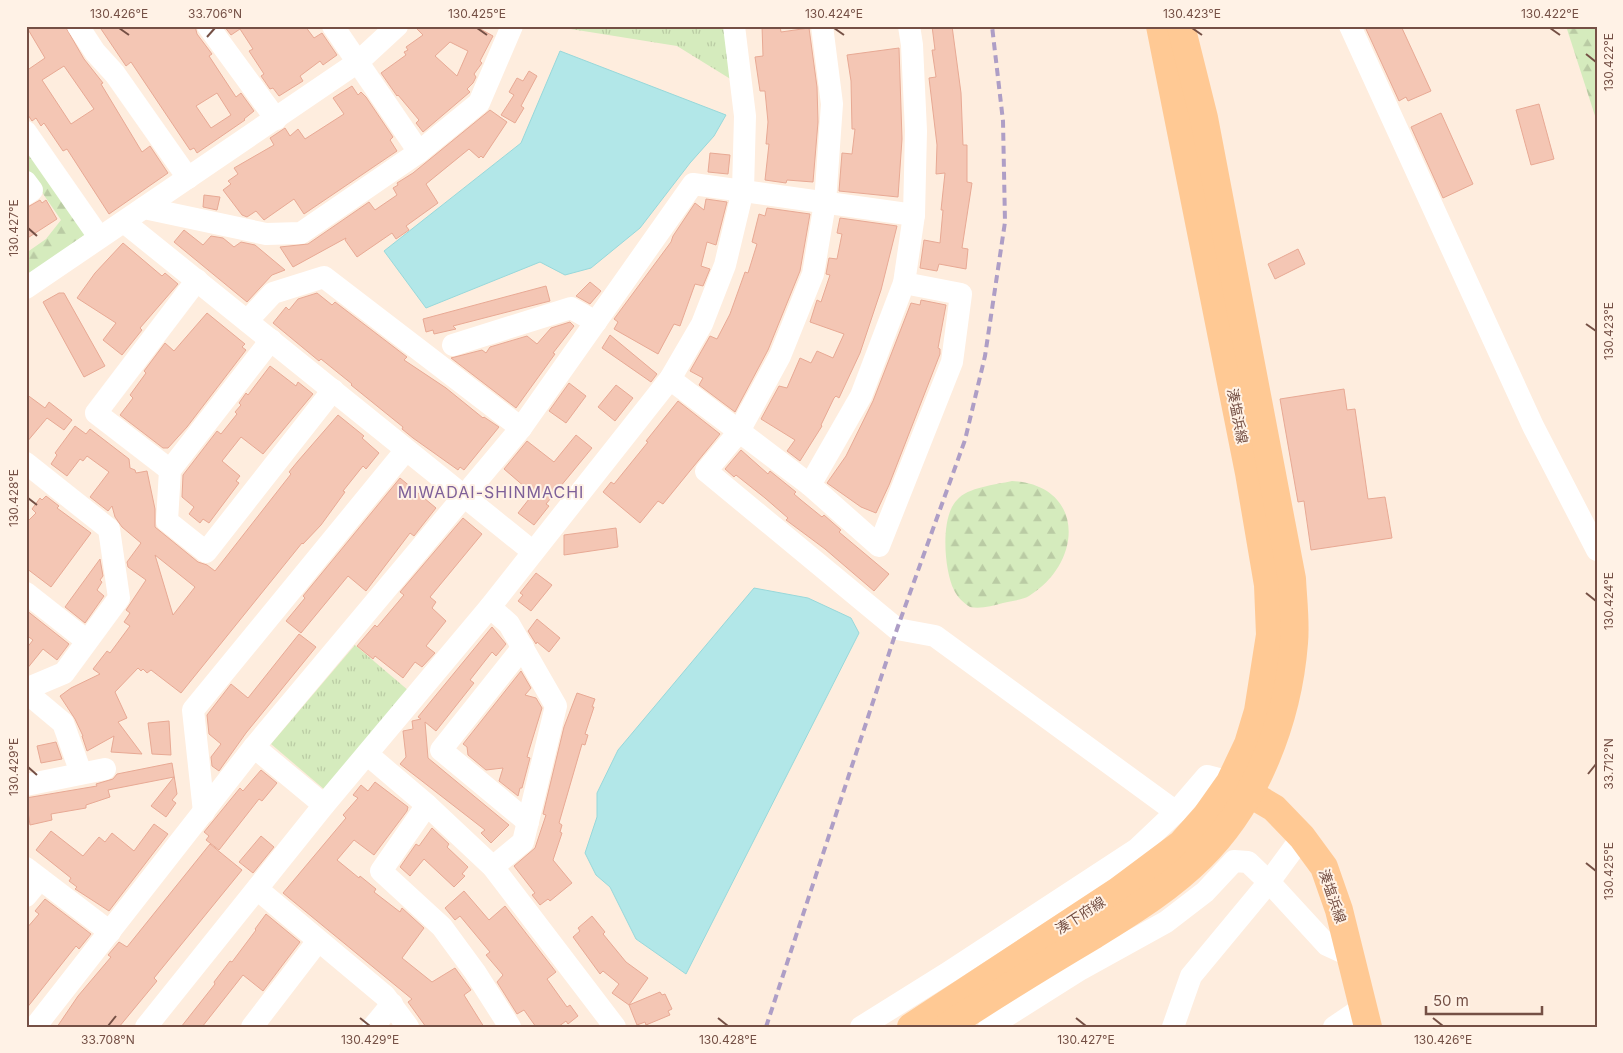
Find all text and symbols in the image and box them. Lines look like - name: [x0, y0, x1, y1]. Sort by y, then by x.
- text: 130.426°E: [90, 6, 148, 21]
- text: 33.706°N: [188, 6, 242, 21]
- text: 130.425°E: [448, 6, 506, 21]
- text: 130.424°E: [805, 6, 863, 21]
- text: 130.423°E: [1163, 6, 1221, 21]
- text: 130.422°E: [1521, 6, 1579, 21]
- text: 130.422°E: [1601, 33, 1616, 91]
- text: 130.427°E: [6, 199, 21, 257]
- text: 130.423°E: [1601, 302, 1616, 360]
- street label: 湊塩浜線: [1224, 387, 1252, 445]
- text: 130.428°E: [6, 469, 21, 527]
- district label: MIWADAI-SHINMACHI: [398, 482, 584, 502]
- text: 130.424°E: [1601, 572, 1616, 630]
- text: 130.429°E: [6, 738, 21, 796]
- text: 33.712°N: [1601, 738, 1616, 790]
- text: 130.425°E: [1601, 842, 1616, 900]
- street label: 湊塩浜線: [1316, 867, 1350, 925]
- street label: 湊下府線: [1052, 893, 1108, 937]
- scale bar: [1426, 983, 1542, 1015]
- text: 50 m: [1433, 991, 1469, 1010]
- text: 33.708°N: [81, 1032, 135, 1047]
- text: 130.429°E: [341, 1032, 399, 1047]
- text: 130.428°E: [699, 1032, 757, 1047]
- text: 130.427°E: [1057, 1032, 1115, 1047]
- text: 130.426°E: [1414, 1032, 1472, 1047]

